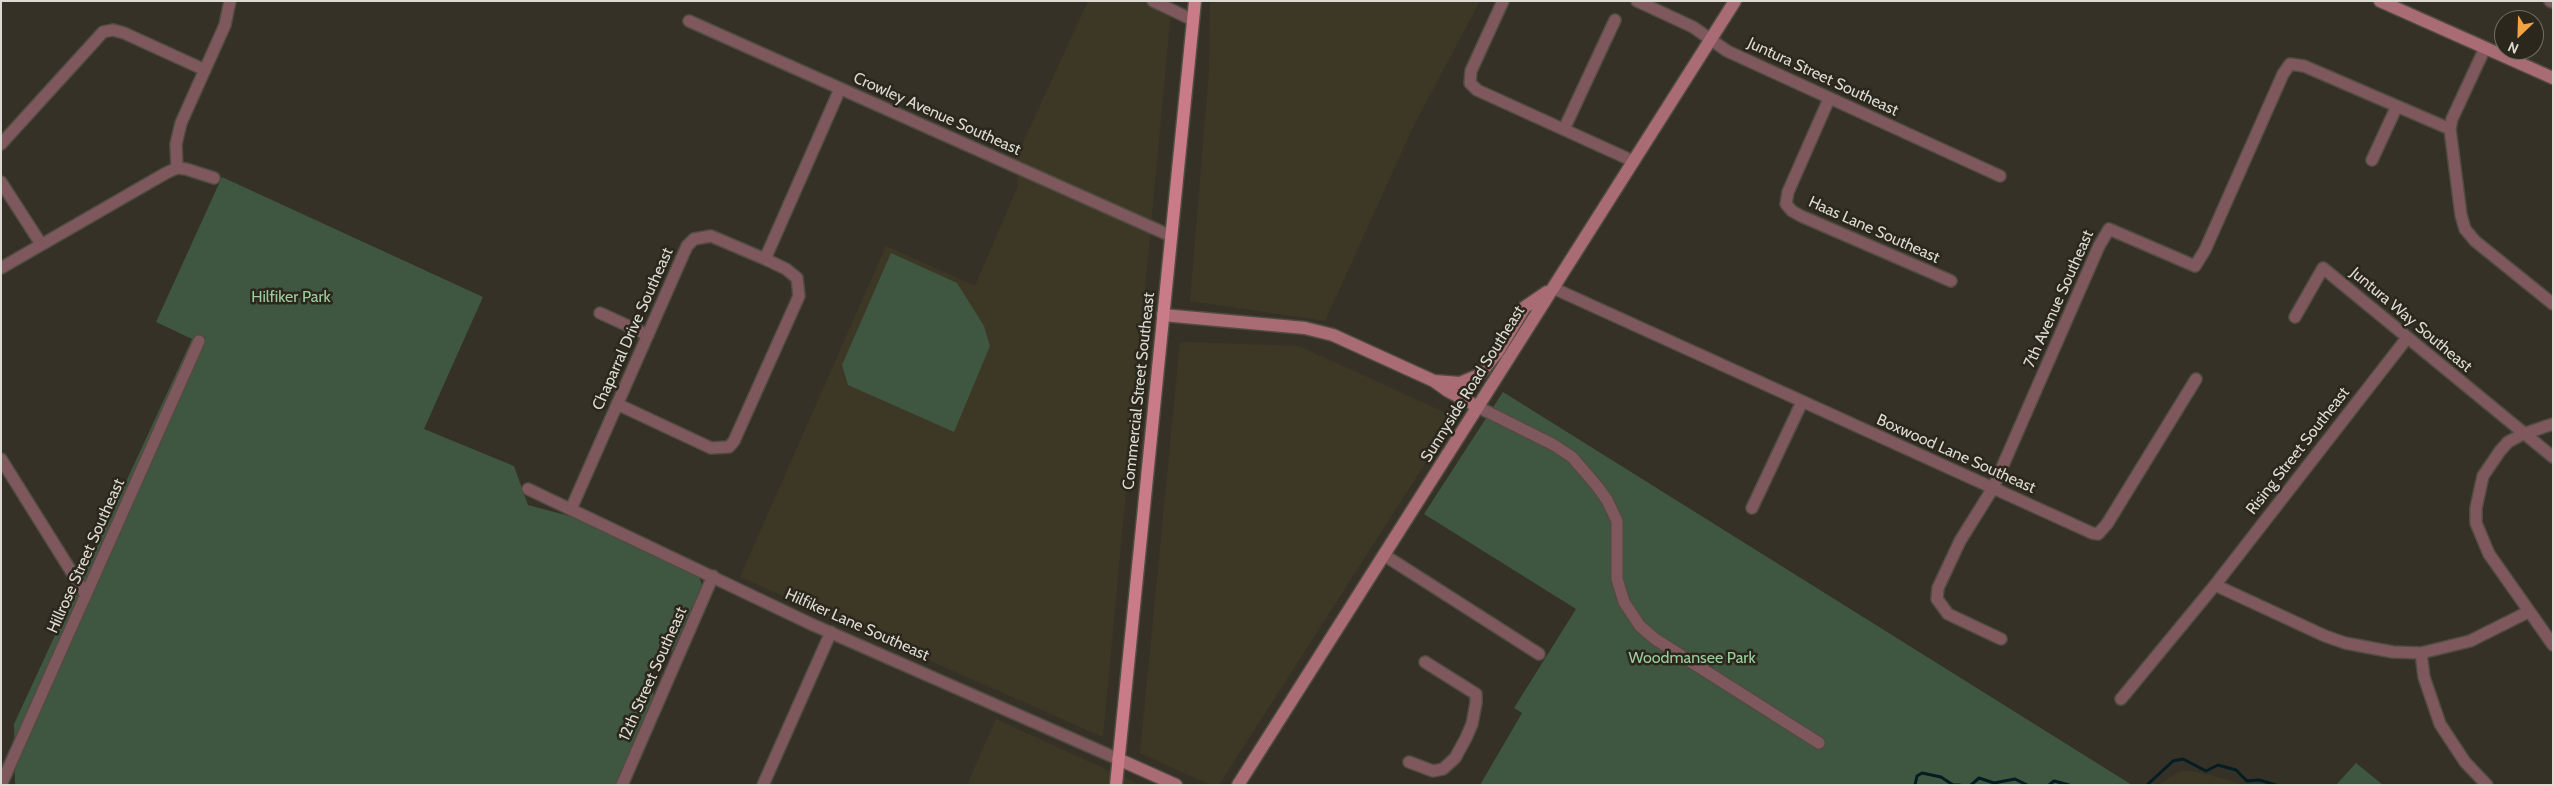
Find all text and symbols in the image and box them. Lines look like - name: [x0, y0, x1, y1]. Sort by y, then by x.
- north arrow: [2494, 10, 2544, 60]
- street label: Juntura Street Southeast: [1744, 34, 1902, 120]
- text: N: [2505, 38, 2521, 58]
- street label: Crowley Avenue Southeast: [850, 68, 1024, 160]
- street label: Haas Lane Southeast: [1805, 192, 1943, 268]
- street label: 7th Avenue Southeast: [2020, 227, 2098, 371]
- street label: Chaparral Drive Southeast: [588, 245, 678, 413]
- street label: Juntura Way Southeast: [2346, 263, 2476, 377]
- park label: Hilfiker Park: [251, 287, 331, 307]
- street label: Commercial Street Southeast: [1119, 291, 1159, 491]
- street label: Sunnyside Road Southeast: [1417, 302, 1529, 466]
- street label: Rising Street Southeast: [2242, 383, 2354, 519]
- street label: Boxwood Lane Southeast: [1873, 410, 2039, 498]
- street label: Hillrose Street Southeast: [43, 476, 129, 636]
- street label: Hilfiker Lane Southeast: [782, 585, 932, 665]
- street label: 12th Street Southeast: [615, 604, 691, 744]
- park label: Woodmansee Park: [1628, 648, 1756, 668]

